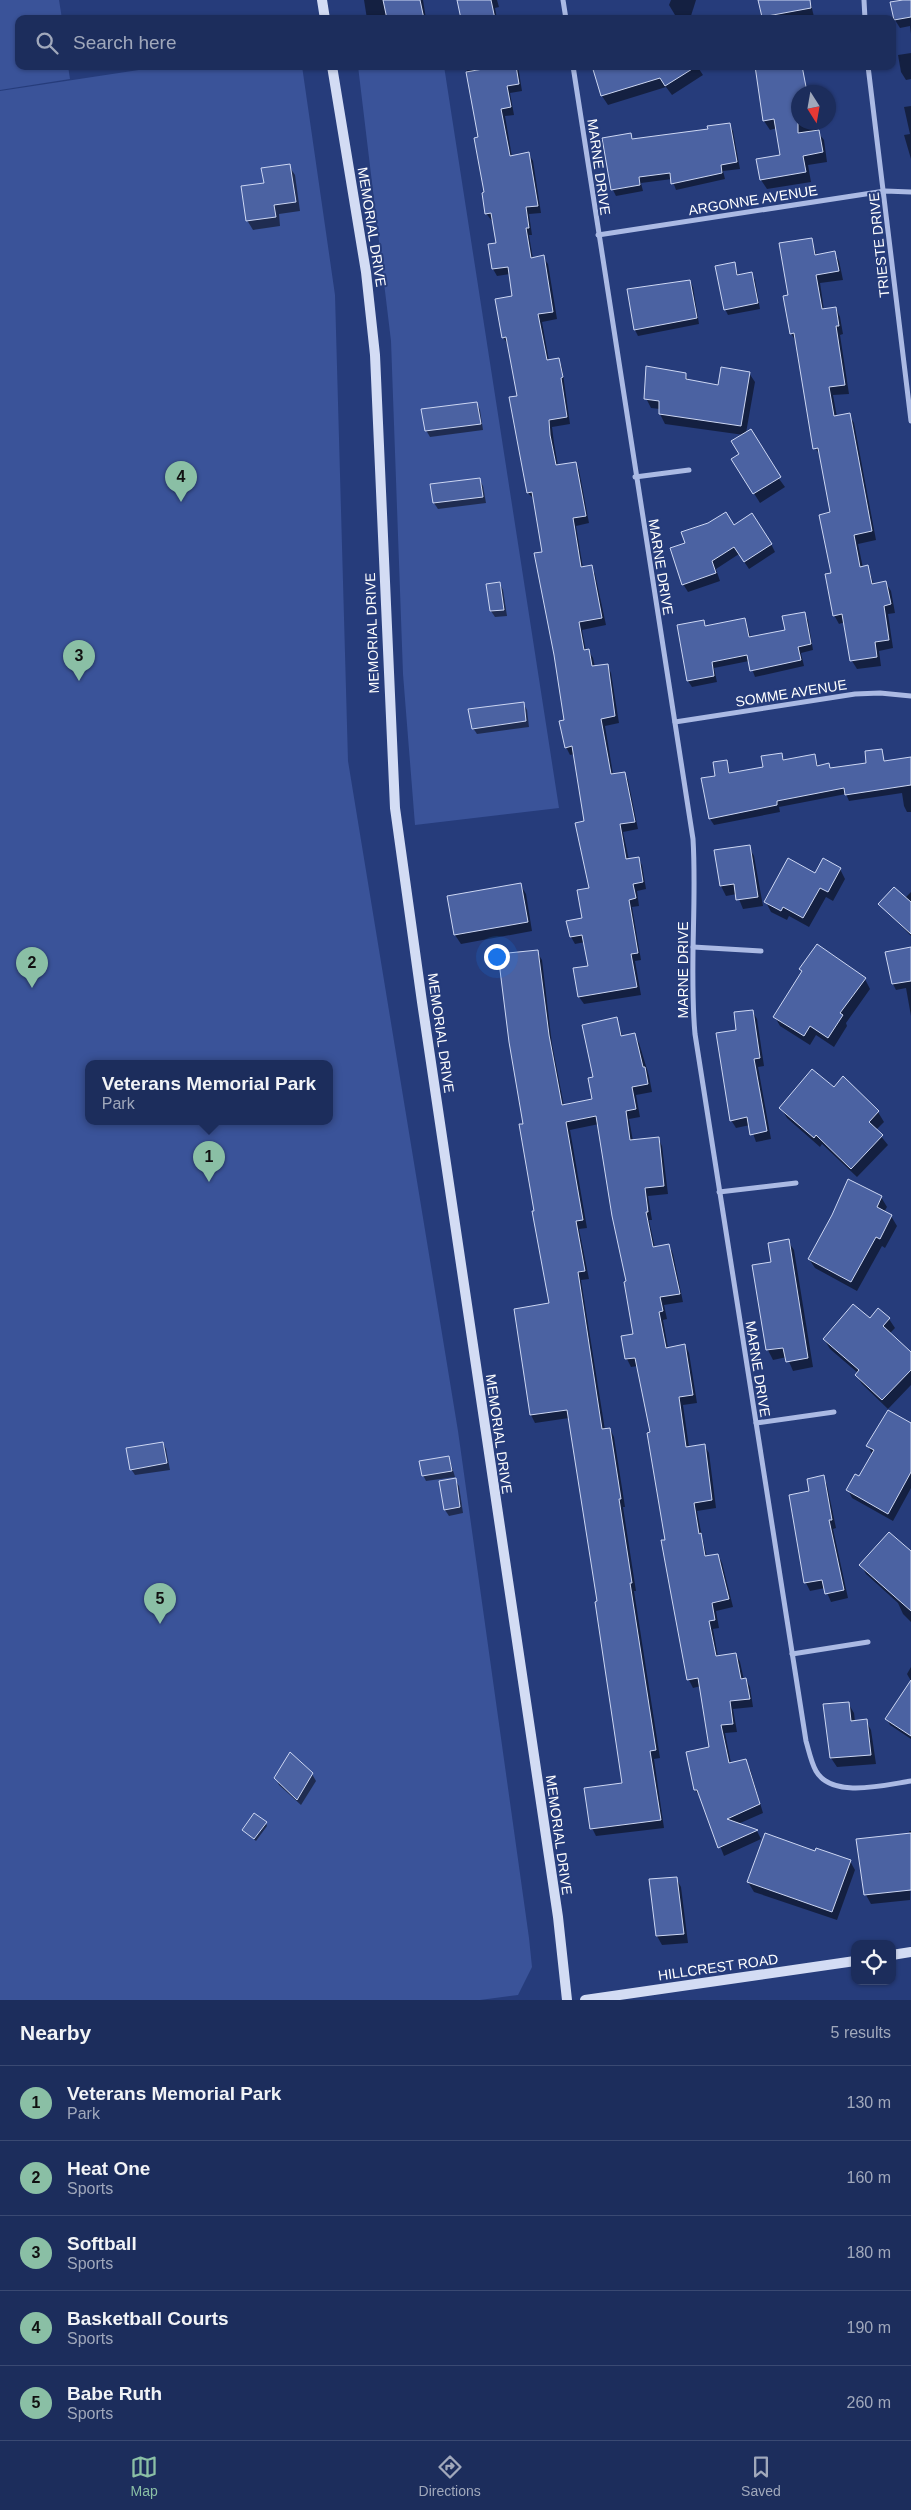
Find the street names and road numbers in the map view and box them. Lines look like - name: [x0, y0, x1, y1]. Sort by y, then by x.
- street label: MARNE DRIVE: [584, 118, 614, 216]
- street label: MEMORIAL DRIVE: [355, 166, 389, 288]
- street label: ARGONNE AVENUE: [687, 182, 819, 218]
- street label: TRIESTE DRIVE: [866, 192, 892, 298]
- street label: MARNE DRIVE: [645, 518, 677, 616]
- street label: MEMORIAL DRIVE: [362, 572, 382, 694]
- street label: SOMME AVENUE: [734, 676, 848, 710]
- street label: MARNE DRIVE: [675, 921, 691, 1019]
- street label: MEMORIAL DRIVE: [425, 972, 457, 1094]
- street label: MARNE DRIVE: [742, 1320, 774, 1418]
- street label: MEMORIAL DRIVE: [483, 1373, 515, 1495]
- street label: MEMORIAL DRIVE: [543, 1774, 575, 1896]
- street label: HILLCREST ROAD: [657, 1951, 779, 1983]

